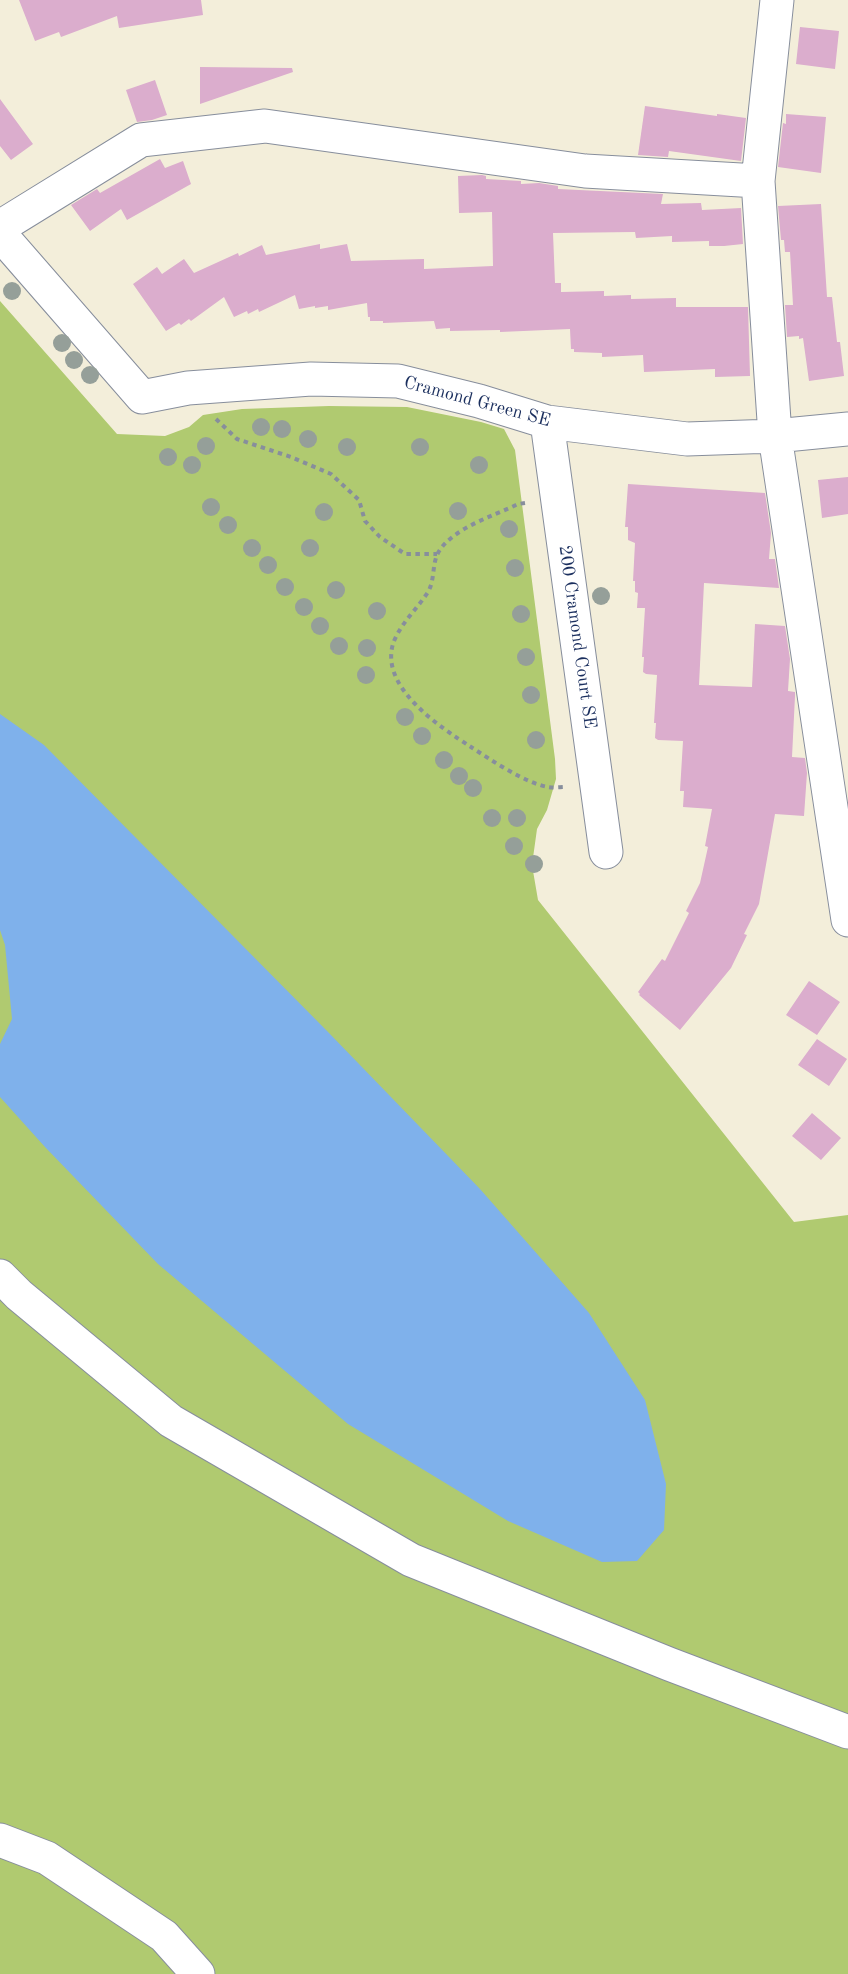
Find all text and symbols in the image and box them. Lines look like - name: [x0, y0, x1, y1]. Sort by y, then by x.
- street label: Cramond Green SE: [401, 372, 553, 432]
- street label: 200 Cramond Court SE: [553, 544, 601, 730]

